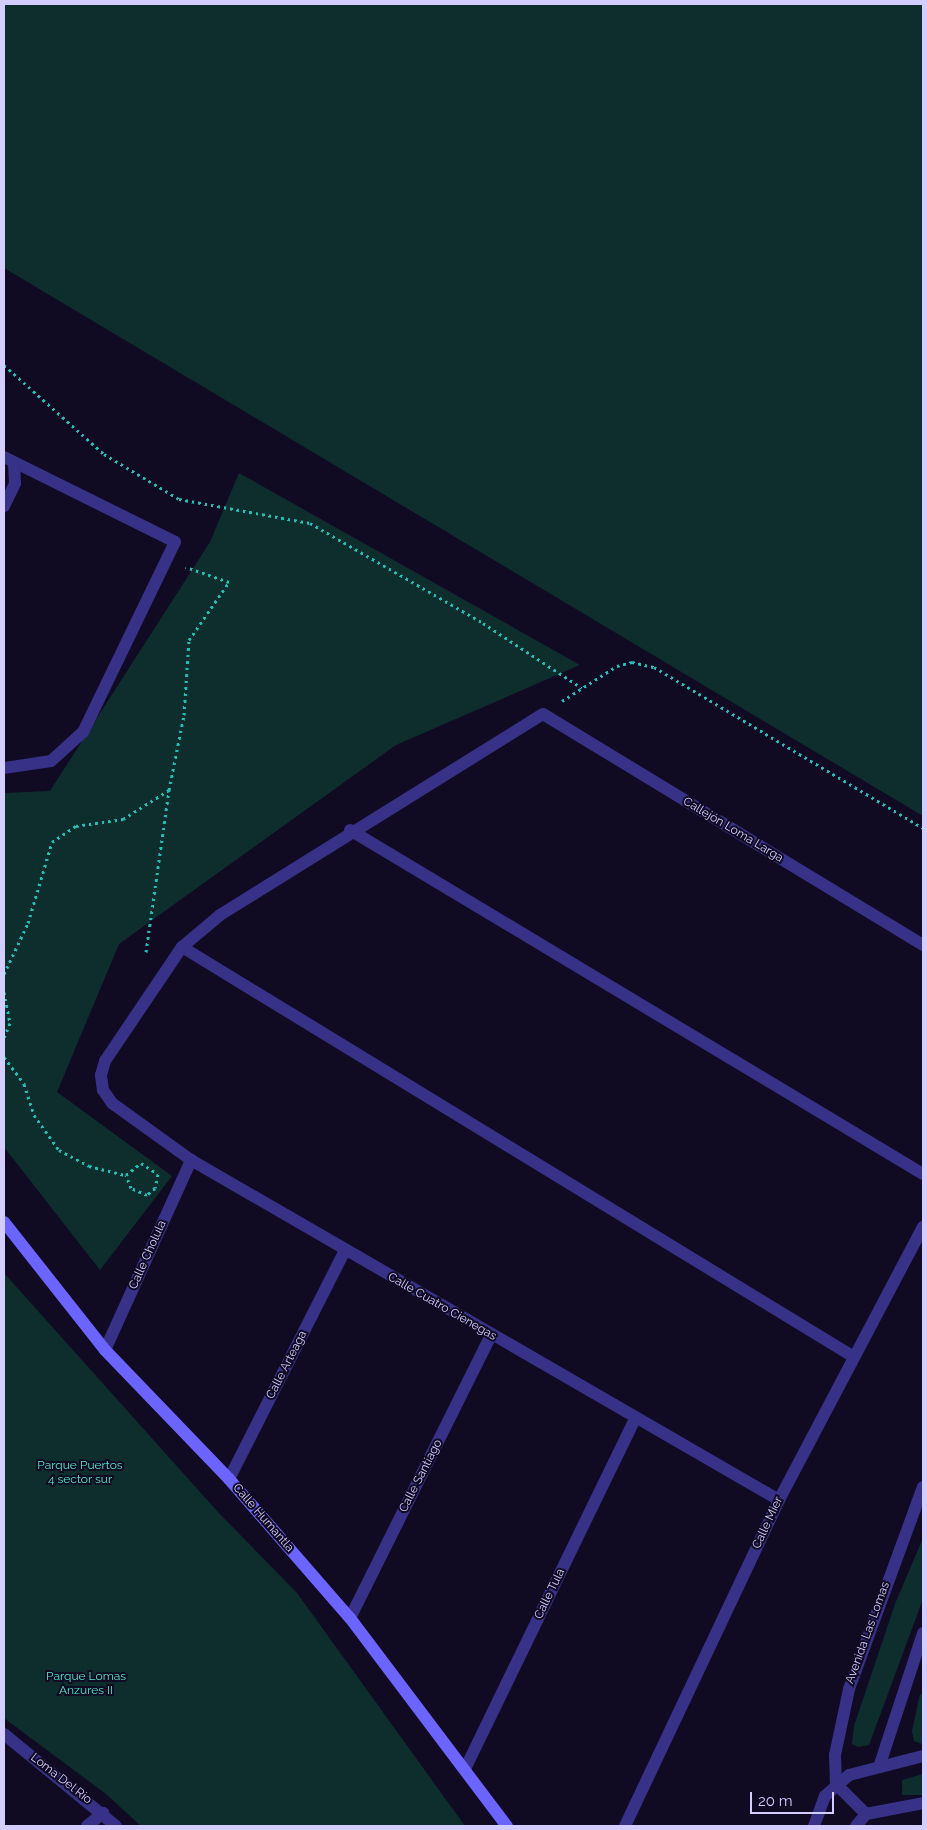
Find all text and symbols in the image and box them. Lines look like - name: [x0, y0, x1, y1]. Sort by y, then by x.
- street label: Callejón Loma Larga: [680, 794, 786, 866]
- street label: Calle Cholula: [126, 1218, 170, 1292]
- street label: Calle Cuatro Cienegas: [385, 1270, 499, 1344]
- street label: Calle Arteaga: [264, 1328, 310, 1402]
- street label: Calle Santiago: [396, 1437, 446, 1515]
- park label: Parque Puertos 4 sector sur: [37, 1459, 123, 1487]
- street label: Calle Humantla: [229, 1481, 297, 1555]
- street label: Calle Mier: [750, 1495, 786, 1551]
- street label: Calle Tula: [532, 1566, 568, 1622]
- street label: Avenida Las Lomas: [843, 1580, 893, 1686]
- park label: Parque Lomas Anzures II: [46, 1670, 126, 1698]
- street label: Loma Del Rio: [27, 1751, 95, 1807]
- scale bar: [752, 1782, 836, 1814]
- text: 20 m: [758, 1792, 793, 1810]

